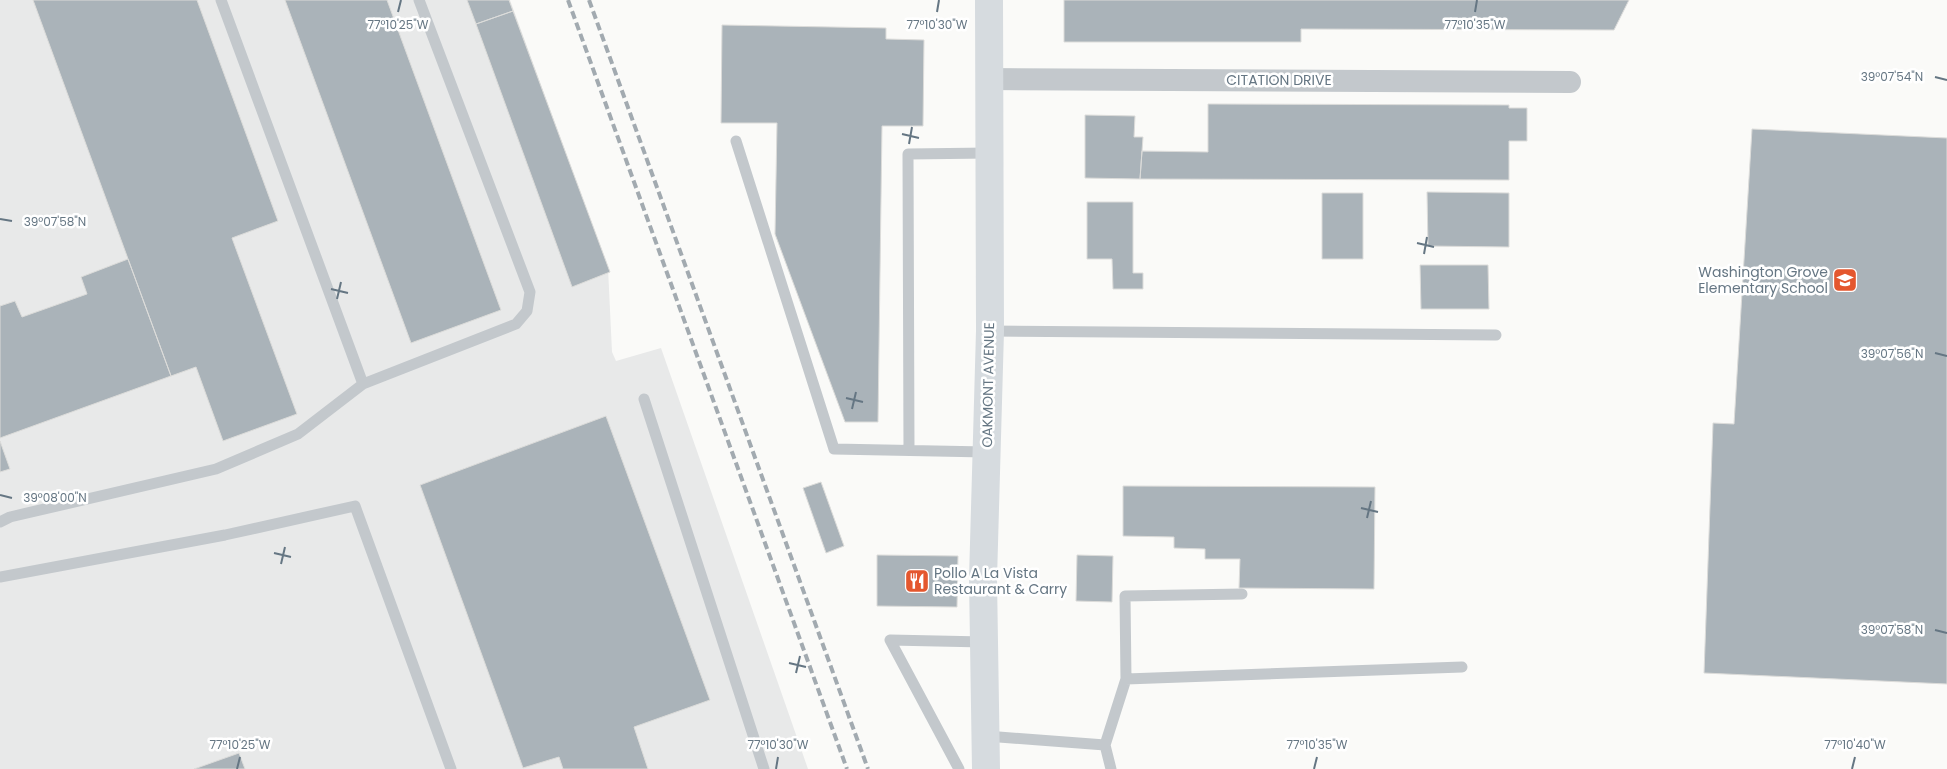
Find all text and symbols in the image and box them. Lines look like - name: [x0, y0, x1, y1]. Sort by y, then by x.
- text: 77°10'25"W: [368, 16, 429, 33]
- text: 77°10'30"W: [906, 16, 968, 33]
- text: 77°10'35"W: [1444, 16, 1506, 33]
- text: 39°07'54"N: [1861, 68, 1923, 85]
- street label: CITATION DRIVE: [1226, 70, 1332, 90]
- text: 39°07'58"N: [24, 213, 86, 230]
- place label: Washington Grove Elementary School: [1698, 262, 1828, 298]
- school or university icon: Washington Grove Elementary School: [1832, 267, 1858, 293]
- street label: OAKMONT AVENUE: [977, 322, 999, 448]
- text: 39°07'56"N: [1861, 345, 1923, 362]
- text: 39°08'00"N: [23, 489, 87, 506]
- place label: Pollo A La Vista Restaurant & Carry: [934, 563, 1067, 599]
- restaurant icon: Pollo A La Vista Restaurant & Carry: [904, 568, 930, 594]
- text: 39°07'58"N: [1861, 621, 1923, 638]
- text: 77°10'25"W: [210, 736, 271, 753]
- text: 77°10'30"W: [747, 736, 809, 753]
- text: 77°10'35"W: [1286, 736, 1348, 753]
- text: 77°10'40"W: [1824, 736, 1886, 753]

